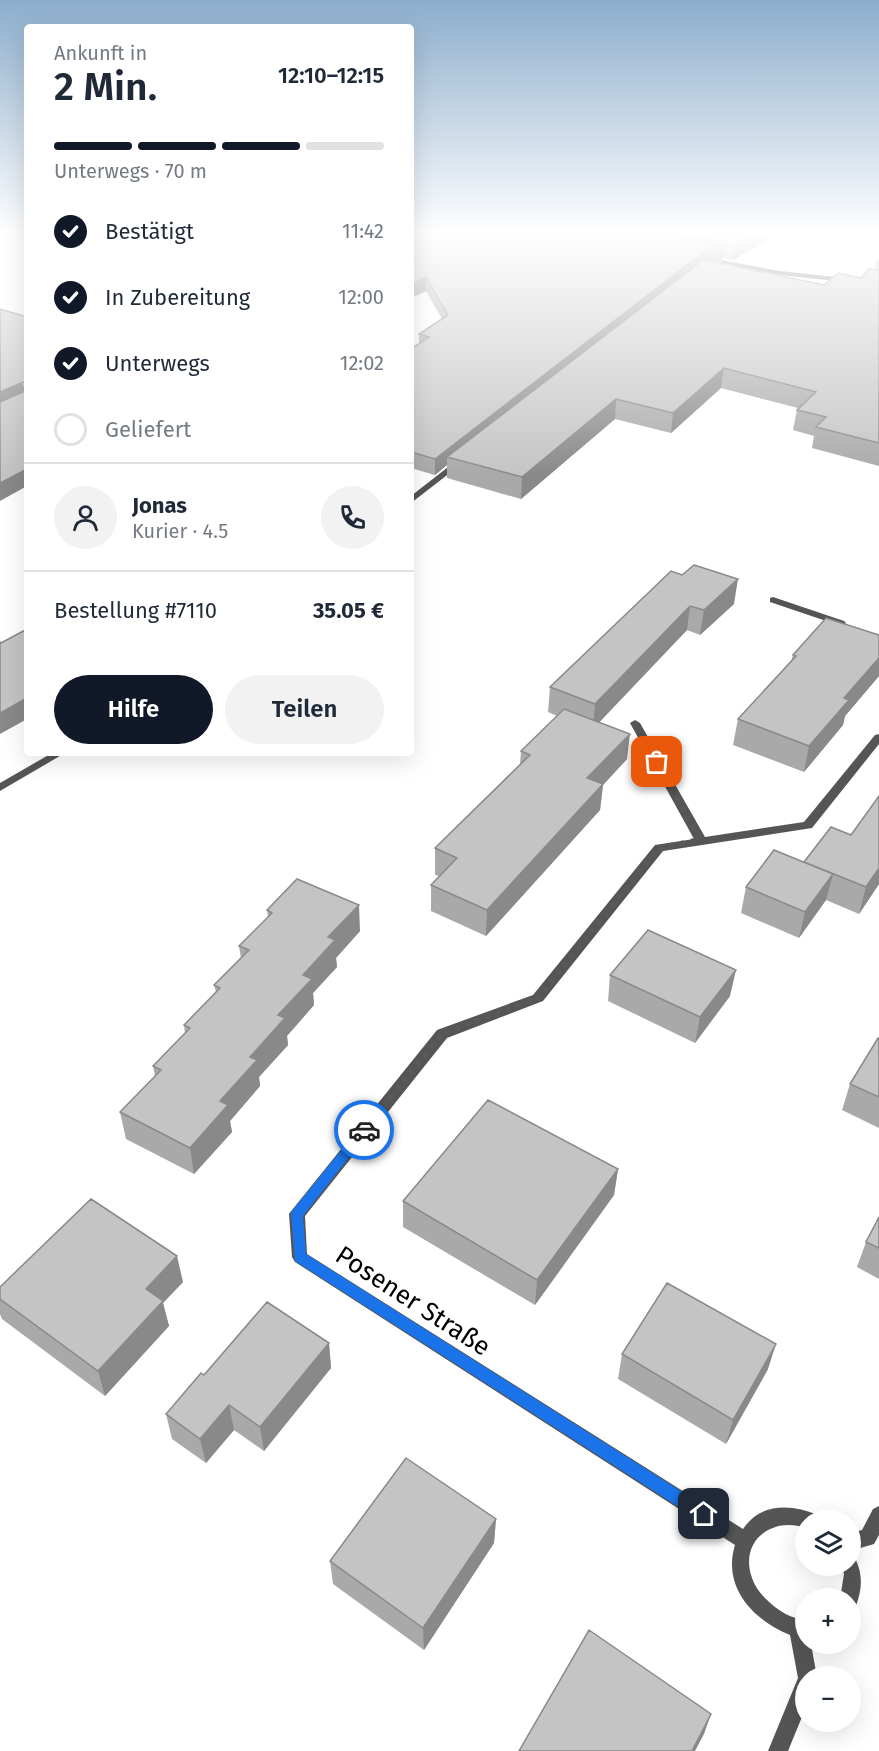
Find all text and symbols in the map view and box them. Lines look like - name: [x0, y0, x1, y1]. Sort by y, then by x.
- text: Ankunft in: [54, 41, 147, 65]
- text: 12:10–12:15: [278, 62, 384, 89]
- text: 2 Min.: [54, 64, 157, 110]
- text: Unterwegs · 70 m: [54, 159, 207, 183]
- icon: check: [54, 215, 87, 248]
- text: Bestätigt: [105, 218, 194, 245]
- text: 11:42: [342, 219, 384, 243]
- icon: check: [54, 281, 87, 314]
- text: In Zubereitung: [105, 284, 250, 311]
- text: 12:00: [338, 285, 384, 309]
- icon: check: [54, 347, 87, 380]
- text: Unterwegs: [105, 350, 210, 377]
- text: 12:02: [340, 351, 384, 375]
- text: Geliefert: [105, 416, 191, 443]
- button: person: [54, 486, 117, 549]
- button: phone: [321, 486, 384, 549]
- text: Jonas: [132, 492, 187, 519]
- text: Kurier · 4.5: [132, 519, 228, 543]
- text: Bestellung #7110: [54, 597, 217, 624]
- text: 35.05 €: [313, 597, 384, 624]
- button: Hilfe: [54, 675, 213, 744]
- button: Teilen: [225, 675, 384, 744]
- pin: [631, 736, 682, 787]
- icon: bag: [640, 745, 673, 778]
- courier: [334, 1100, 394, 1160]
- icon: car: [348, 1114, 381, 1147]
- street label: Posener Straße: [330, 1239, 496, 1363]
- pin: [678, 1488, 729, 1539]
- icon: home: [687, 1497, 720, 1530]
- map controls: [795, 1510, 861, 1732]
- button: layers: [795, 1510, 861, 1576]
- button: +: [795, 1588, 861, 1654]
- button: −: [795, 1666, 861, 1732]

